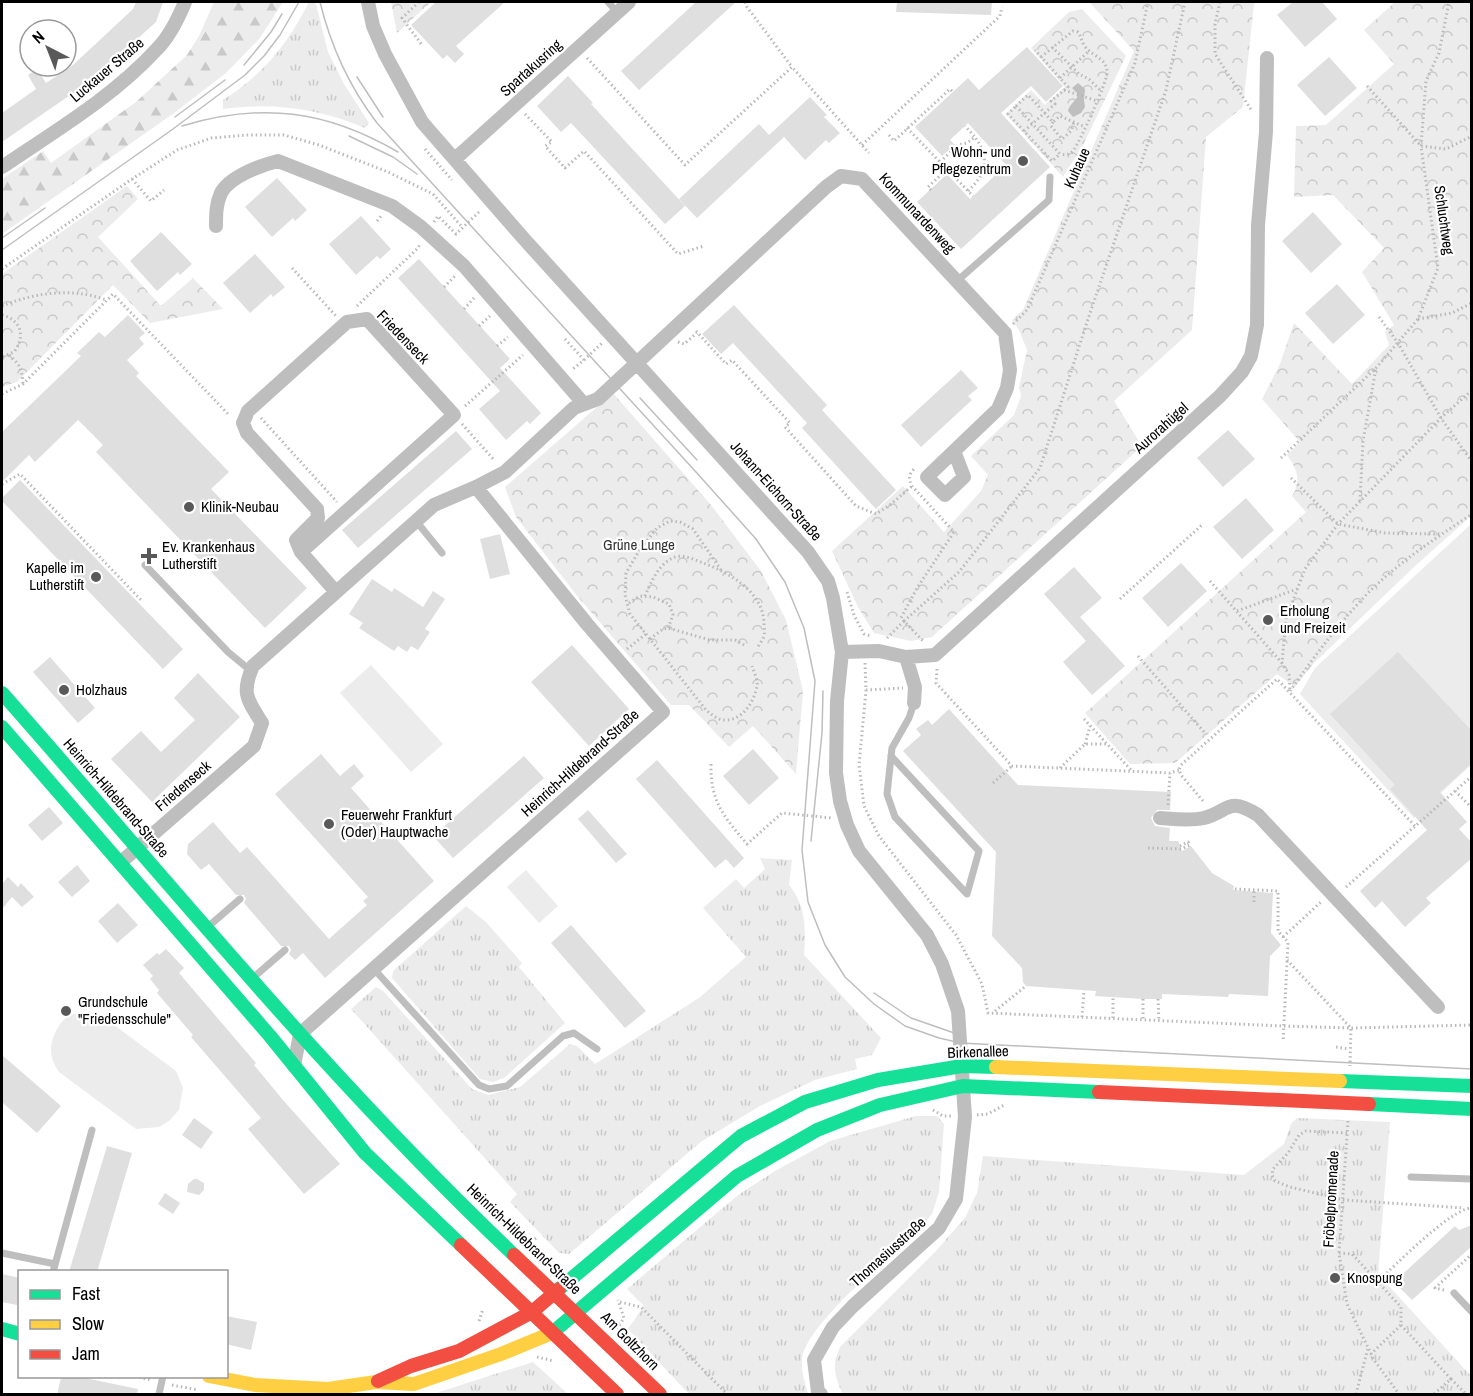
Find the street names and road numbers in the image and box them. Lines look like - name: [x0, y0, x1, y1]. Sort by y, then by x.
- street label: Luckauer Straße: [65, 32, 148, 107]
- street label: Spartakusring: [495, 34, 566, 101]
- street label: Kuhaue: [1058, 144, 1095, 191]
- street label: Kommunardenweg: [874, 168, 960, 258]
- street label: Schluchtweg: [1429, 184, 1460, 256]
- street label: Friedenseck: [372, 305, 435, 369]
- street label: Aurorahügel: [1128, 397, 1193, 459]
- street label: Johann-Eichorn-Straße: [726, 436, 827, 545]
- street label: Heinrich-Hildebrand-Straße: [516, 704, 643, 821]
- street label: Heinrich-Hildebrand-Straße: [59, 734, 174, 862]
- street label: Friedenseck: [150, 755, 216, 816]
- street label: Birkenallee: [947, 1040, 1009, 1063]
- street label: Fröbelpromenade: [1317, 1150, 1344, 1248]
- street label: Heinrich-Hildebrand-Straße: [462, 1178, 586, 1299]
- street label: Thomasiusstraße: [845, 1212, 930, 1291]
- street label: Am Goltzhorn: [596, 1306, 664, 1375]

